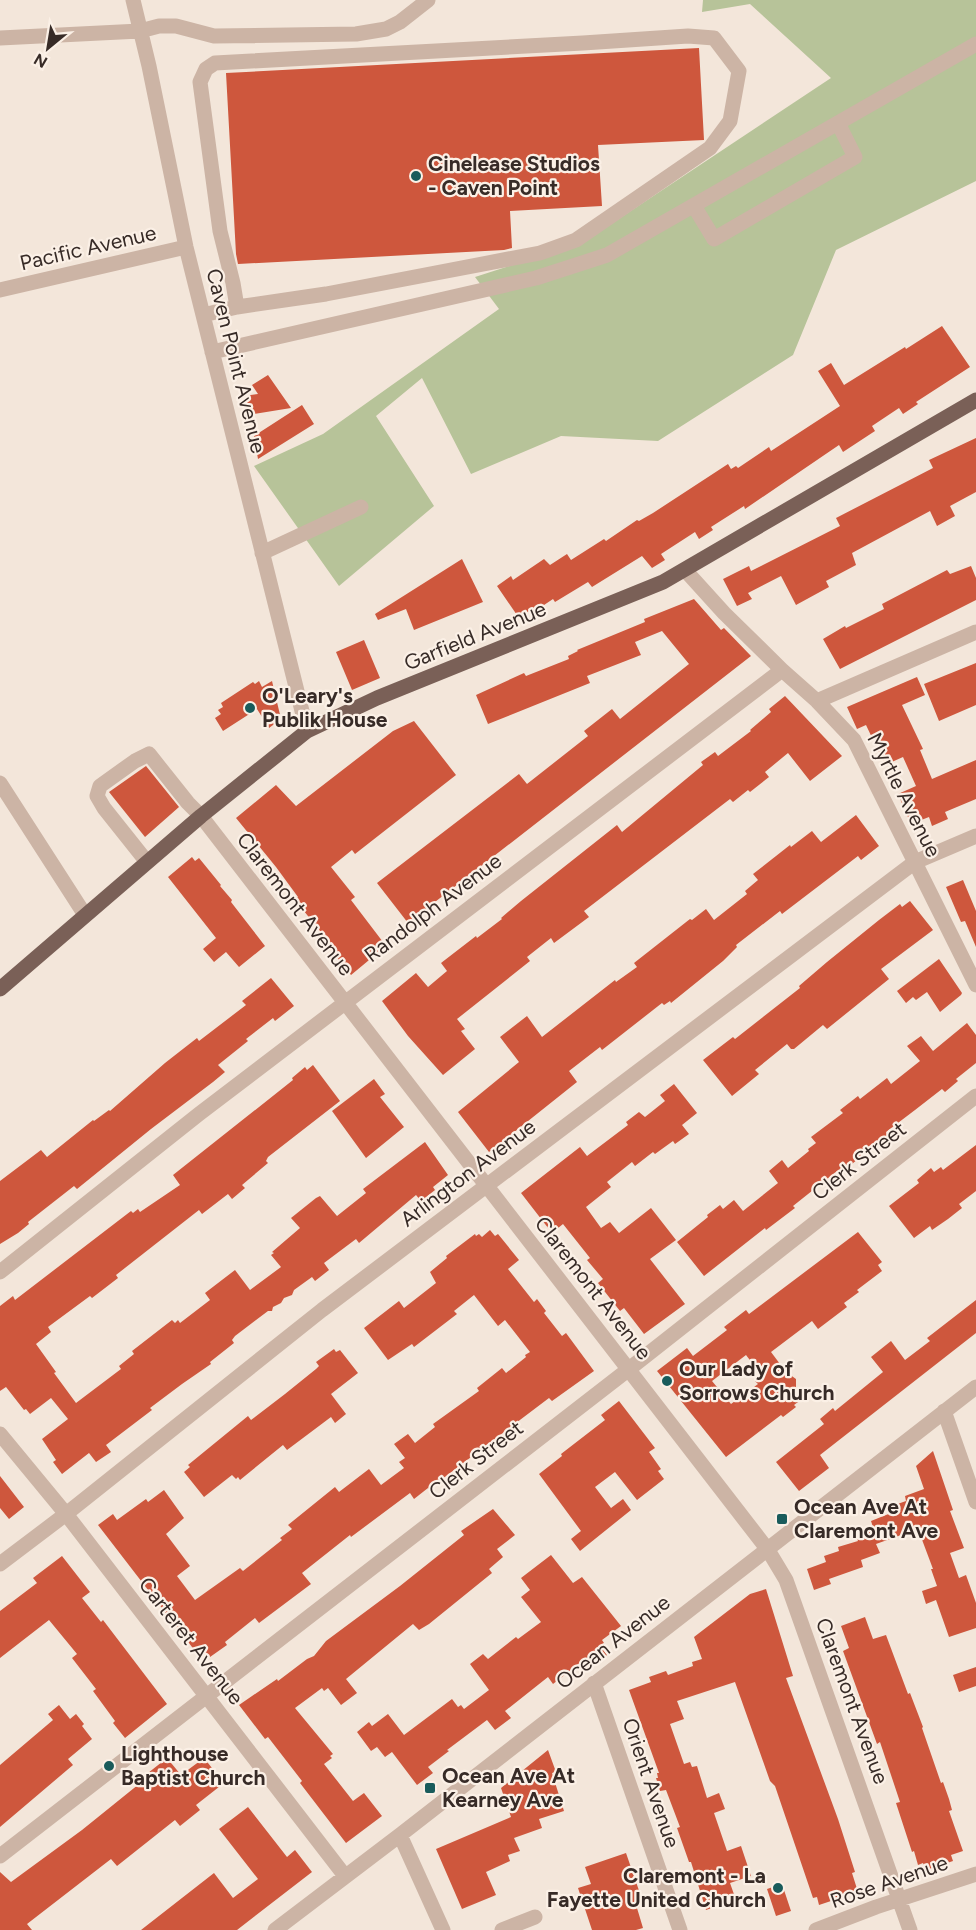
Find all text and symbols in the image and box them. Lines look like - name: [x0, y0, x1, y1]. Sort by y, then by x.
- north arrow: [18, 18, 78, 78]
- text: N: [31, 49, 51, 72]
- place label: Cinelease Studios - Caven Point: [428, 151, 600, 200]
- marker: Cinelease Studios - Caven Point: [409, 169, 423, 183]
- street label: Pacific Avenue: [17, 220, 158, 275]
- street label: Caven Point Avenue: [201, 266, 272, 456]
- street label: Garfield Avenue: [400, 596, 549, 675]
- place label: O'Leary's Publik House: [262, 683, 388, 732]
- marker: O'Leary's Publik House: [243, 701, 257, 715]
- street label: Myrtle Avenue: [862, 728, 946, 861]
- street label: Claremont Avenue: [232, 827, 359, 980]
- street label: Randolph Avenue: [359, 848, 506, 967]
- street label: Arlington Avenue: [395, 1114, 540, 1232]
- street label: Clerk Street: [807, 1116, 911, 1205]
- street label: Claremont Avenue: [530, 1211, 657, 1364]
- place label: Our Lady of Sorrows Church: [679, 1356, 834, 1405]
- marker: Our Lady of Sorrows Church: [660, 1374, 674, 1388]
- street label: Clerk Street: [424, 1415, 528, 1504]
- place label: Ocean Ave At Claremont Ave: [794, 1494, 939, 1543]
- marker: Ocean Ave At Claremont Ave: [775, 1512, 789, 1526]
- street label: Carteret Avenue: [134, 1572, 249, 1709]
- street label: Ocean Avenue: [551, 1589, 675, 1694]
- street label: Claremont Avenue: [811, 1614, 894, 1787]
- street label: Orient Avenue: [618, 1715, 685, 1851]
- place label: Lighthouse Baptist Church: [121, 1741, 265, 1790]
- marker: Lighthouse Baptist Church: [102, 1759, 116, 1773]
- place label: Ocean Ave At Kearney Ave: [442, 1763, 575, 1812]
- marker: Ocean Ave At Kearney Ave: [423, 1781, 437, 1795]
- street label: Rose Avenue: [827, 1850, 951, 1913]
- place label: Claremont - La Fayette United Church: [547, 1863, 766, 1912]
- marker: Claremont - La Fayette United Church: [771, 1881, 785, 1895]

